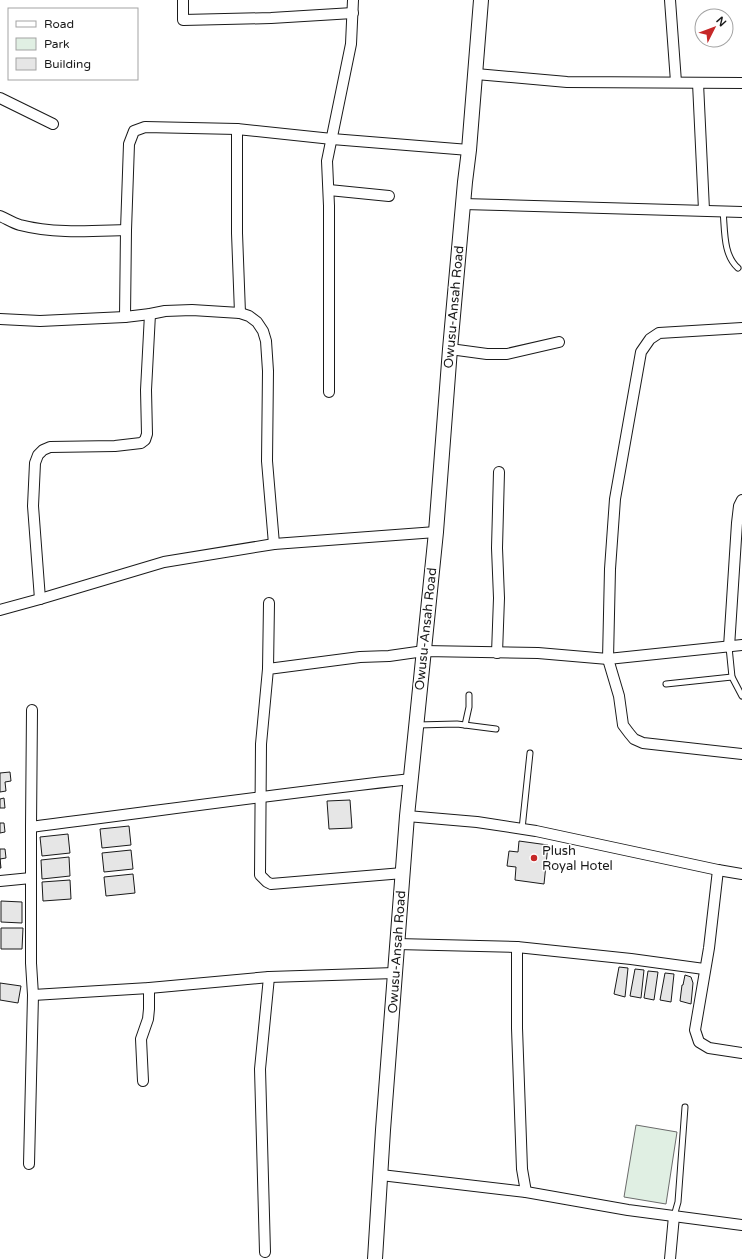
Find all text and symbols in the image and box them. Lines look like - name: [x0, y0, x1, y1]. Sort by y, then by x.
- legend: [8, 8, 138, 80]
- north arrow: [694, 8, 734, 48]
- text: N: [713, 14, 729, 29]
- text: Road: [44, 17, 74, 31]
- text: Park: [44, 37, 70, 51]
- text: Building: [44, 57, 91, 71]
- street label: Owusu-Ansah Road: [441, 245, 467, 369]
- street label: Owusu-Ansah Road: [412, 567, 440, 691]
- place label: Plush Royal Hotel: [542, 843, 613, 874]
- marker: Plush Royal Hotel: [529, 853, 539, 863]
- street label: Owusu-Ansah Road: [385, 890, 409, 1014]

